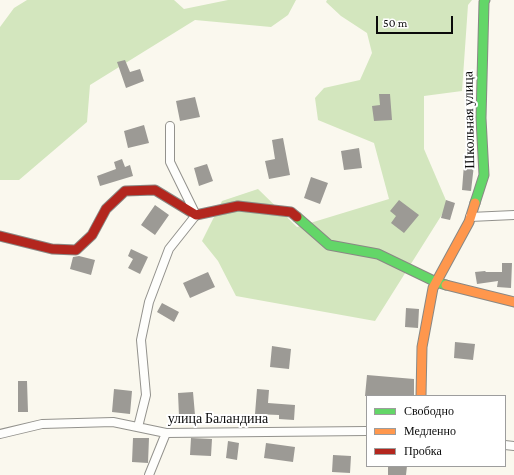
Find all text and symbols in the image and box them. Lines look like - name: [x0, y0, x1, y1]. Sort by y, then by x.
- scale bar: [378, 8, 455, 34]
- text: 50 m: [383, 16, 407, 30]
- street label: Школьная улица: [460, 71, 478, 169]
- legend: [366, 395, 506, 467]
- text: Свободно: [404, 404, 454, 418]
- street label: улица Баландина: [168, 411, 268, 427]
- text: Медленно: [404, 424, 456, 438]
- text: Пробка: [404, 444, 442, 458]

